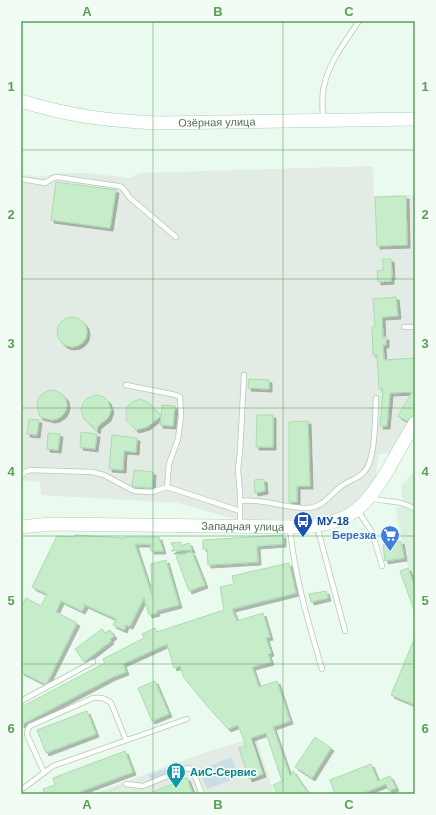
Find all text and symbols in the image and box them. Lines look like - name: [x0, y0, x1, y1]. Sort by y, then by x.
- text: A: [82, 4, 92, 19]
- text: B: [213, 4, 223, 19]
- text: C: [344, 4, 354, 19]
- text: 1: [7, 79, 15, 94]
- text: 1: [421, 79, 429, 94]
- street label: Озёрная улица: [178, 115, 256, 129]
- text: 2: [7, 207, 15, 222]
- text: 2: [421, 207, 429, 222]
- text: 3: [7, 336, 15, 351]
- text: 3: [421, 336, 429, 351]
- text: 4: [7, 464, 15, 479]
- text: 4: [421, 464, 429, 479]
- bus stop icon: МУ-18: [292, 510, 314, 538]
- place label: МУ-18: [317, 515, 349, 527]
- street label: Западная улица: [201, 520, 285, 533]
- supermarket icon: Березка: [379, 524, 401, 552]
- place label: Березка: [332, 529, 377, 541]
- text: 5: [7, 593, 15, 608]
- text: 5: [421, 593, 429, 608]
- text: 6: [7, 721, 15, 736]
- text: 6: [421, 721, 429, 736]
- building icon: АиС-Сервис: [165, 761, 187, 789]
- place label: АиС-Сервис: [190, 766, 257, 778]
- text: A: [82, 797, 92, 812]
- text: B: [213, 797, 223, 812]
- text: C: [344, 797, 354, 812]

